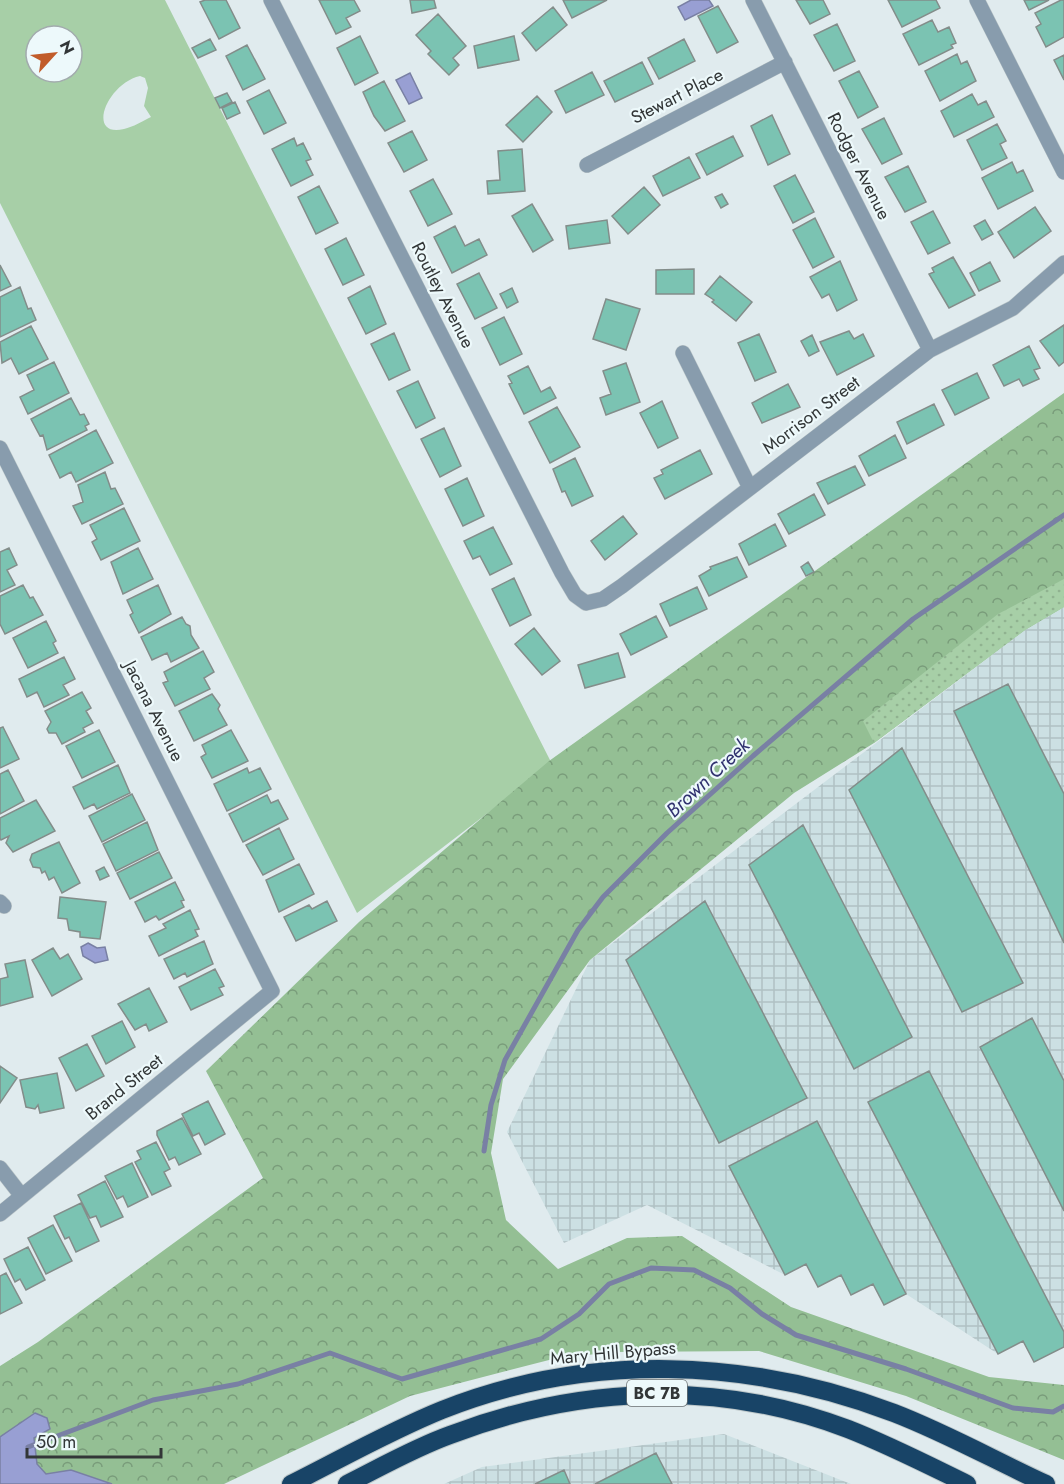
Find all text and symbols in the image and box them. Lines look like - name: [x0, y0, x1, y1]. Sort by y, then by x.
- north arrow: [24, 24, 84, 84]
- text: N: [54, 37, 80, 58]
- street label: Stewart Place: [626, 62, 728, 130]
- street label: Rodger Avenue: [821, 108, 897, 224]
- street label: Routley Avenue: [405, 237, 481, 353]
- street label: Morrison Street: [757, 369, 866, 460]
- street label: Jacana Avenue: [117, 654, 191, 766]
- water label: Brown Creek: [660, 731, 757, 824]
- street label: Brand Street: [80, 1047, 169, 1126]
- street label: Mary Hill Bypass: [549, 1335, 677, 1371]
- road number: BC 7B: [627, 1380, 687, 1406]
- scale bar: [27, 1421, 160, 1459]
- text: 50 m: [36, 1429, 76, 1455]

